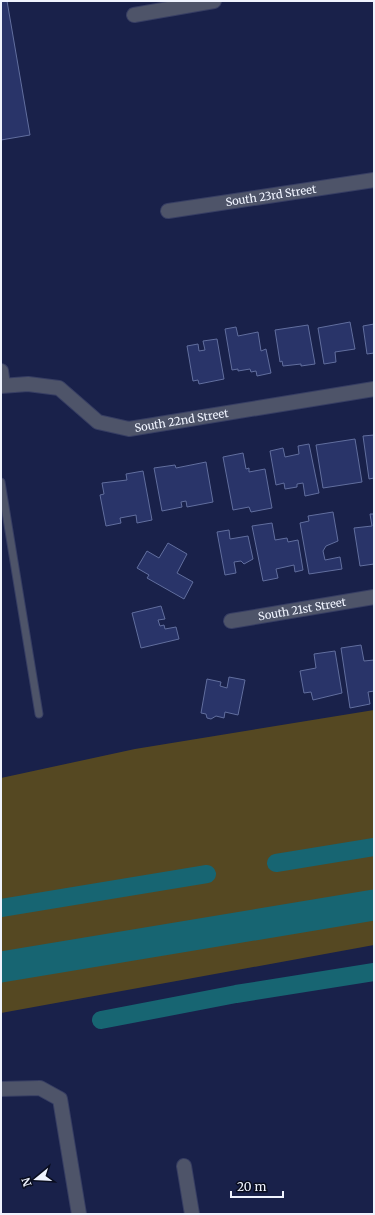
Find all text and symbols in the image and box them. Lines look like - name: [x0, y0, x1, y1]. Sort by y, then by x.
- street label: South 23rd Street: [225, 182, 318, 209]
- street label: South 22nd Street: [133, 406, 230, 435]
- street label: South 21st Street: [257, 595, 348, 623]
- north arrow: [16, 1159, 56, 1199]
- scale bar: [231, 1173, 283, 1199]
- text: N: [18, 1176, 34, 1188]
- text: 20 m: [237, 1179, 266, 1194]

